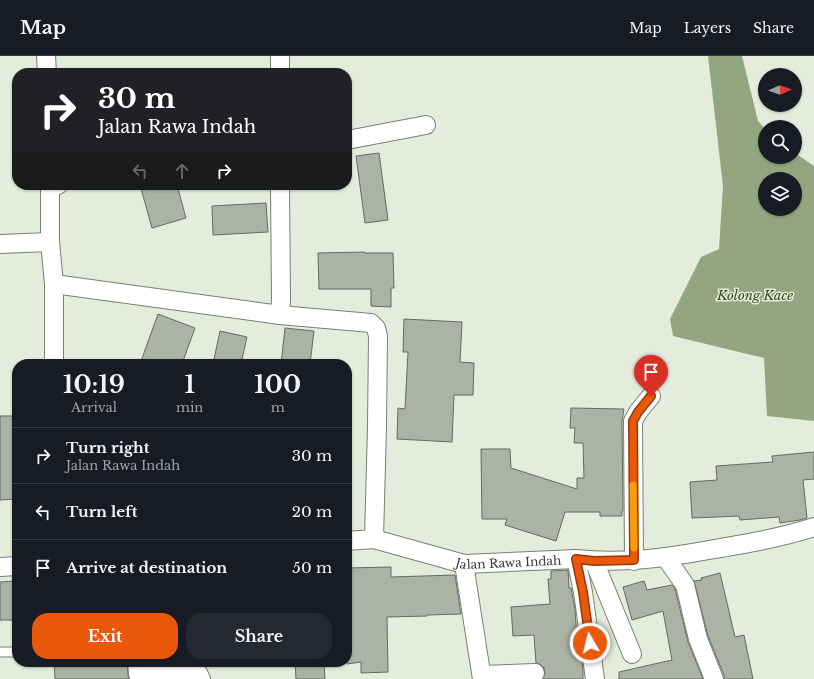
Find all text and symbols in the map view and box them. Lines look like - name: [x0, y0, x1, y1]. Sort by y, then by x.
- text: Map: [20, 16, 66, 39]
- text: Map: [629, 19, 662, 37]
- text: Layers: [684, 19, 731, 37]
- text: Share: [753, 19, 794, 37]
- north arrow: [758, 68, 802, 112]
- map controls: [758, 68, 802, 216]
- text: 30 m: [98, 81, 175, 116]
- icon: right: [32, 84, 84, 136]
- text: Jalan Rawa Indah: [98, 116, 256, 138]
- button: search: [758, 120, 802, 164]
- icon: left: [129, 160, 151, 182]
- icon: ahead: [171, 160, 193, 182]
- icon: right: [213, 160, 235, 182]
- button: layers: [758, 172, 802, 216]
- water label: Kolong Kace: [716, 287, 793, 304]
- pin: [634, 355, 668, 396]
- icon: arrive: [640, 361, 662, 383]
- text: 10:19: [63, 370, 125, 399]
- text: 1: [184, 370, 195, 399]
- text: 100: [254, 370, 301, 399]
- text: Arrival: [71, 399, 117, 416]
- text: min: [176, 399, 203, 416]
- text: m: [271, 399, 285, 416]
- text: Turn right: [66, 438, 149, 457]
- icon: right: [32, 445, 54, 467]
- text: 30 m: [292, 446, 332, 465]
- text: Jalan Rawa Indah: [66, 457, 180, 474]
- icon: left: [32, 501, 54, 523]
- text: Turn left: [66, 502, 137, 521]
- text: 20 m: [292, 502, 332, 521]
- street label: Jalan Rawa Indah: [452, 552, 562, 572]
- icon: arrive: [32, 557, 54, 579]
- text: Arrive at destination: [66, 558, 227, 577]
- text: 50 m: [292, 558, 332, 577]
- button: Exit: [32, 613, 178, 659]
- button: Share: [186, 613, 332, 659]
- position arrow: [569, 622, 611, 664]

